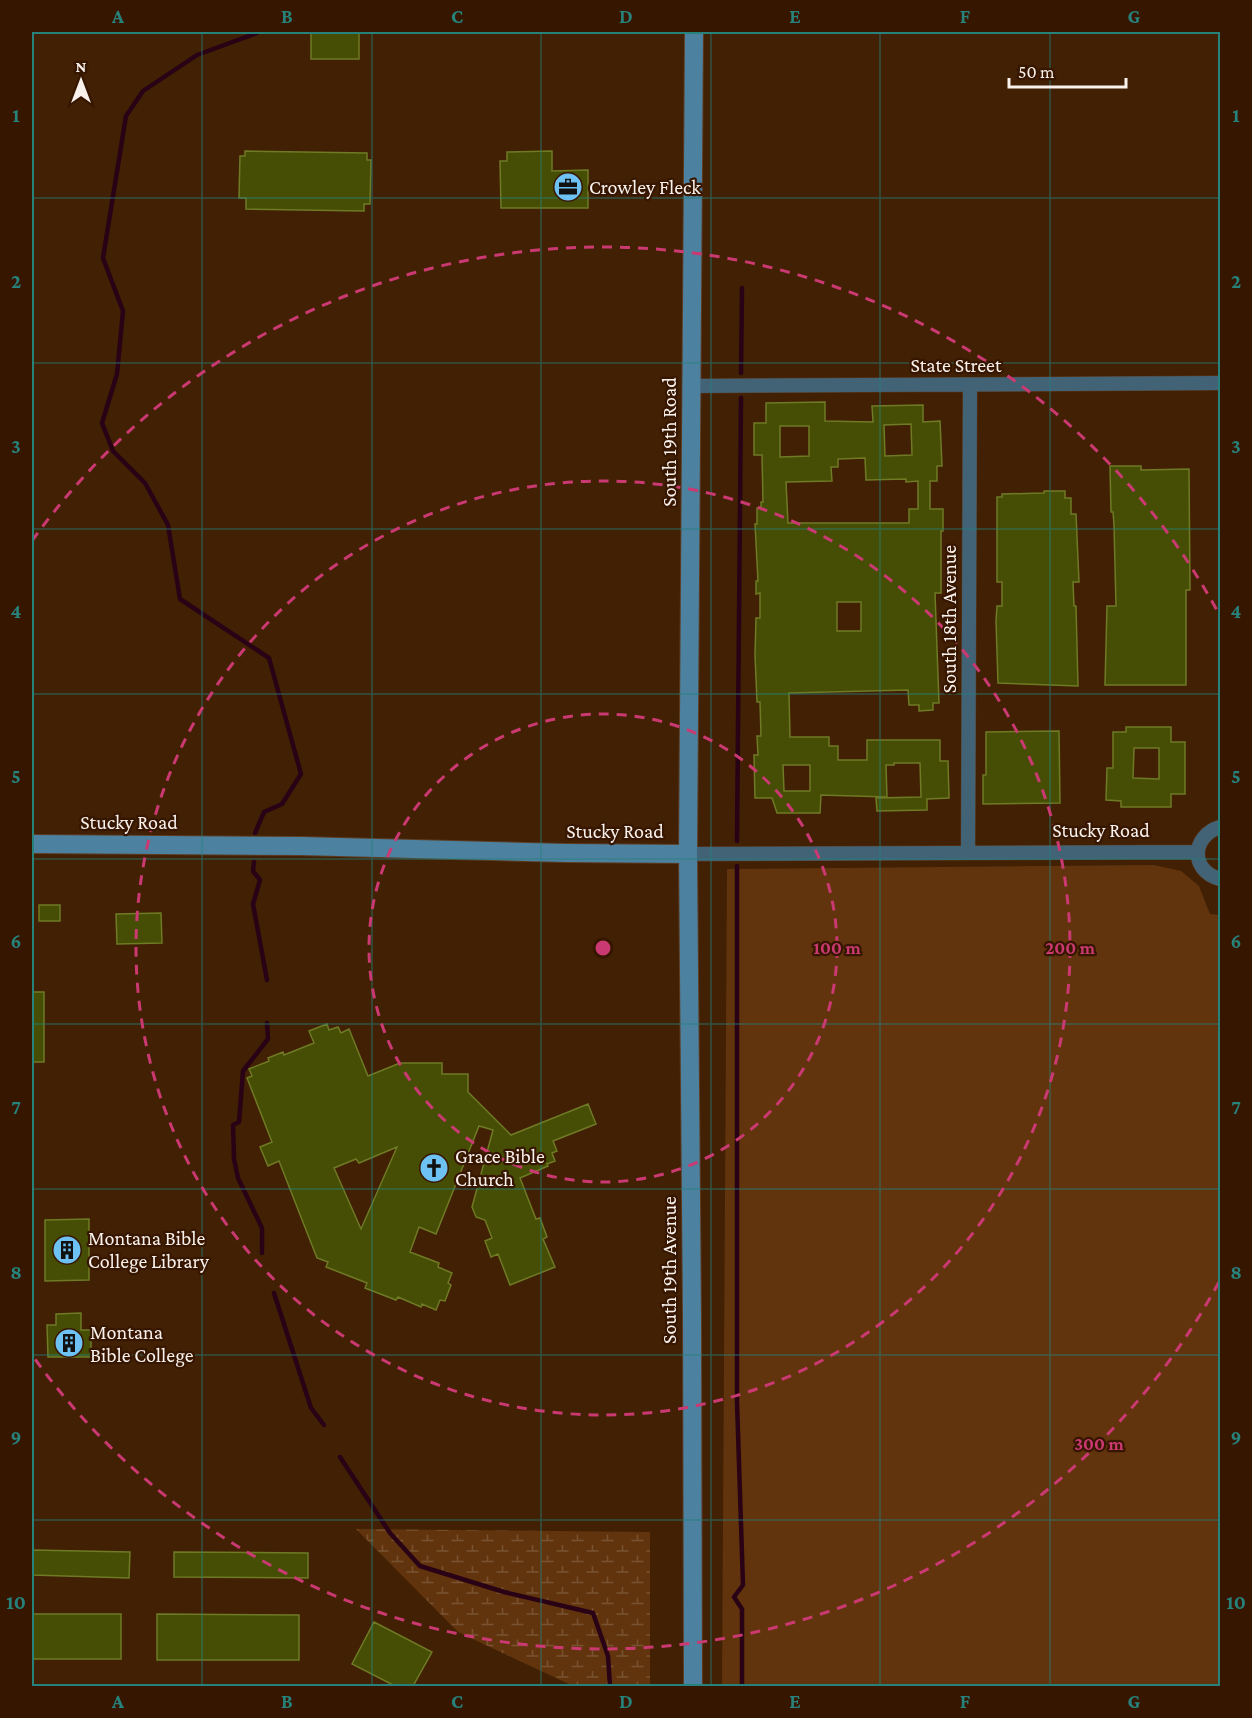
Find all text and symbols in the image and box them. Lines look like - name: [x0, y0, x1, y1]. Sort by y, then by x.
- text: A: [111, 5, 125, 27]
- text: B: [281, 5, 293, 27]
- text: C: [451, 5, 463, 27]
- text: D: [619, 5, 633, 27]
- text: E: [789, 5, 801, 27]
- text: F: [960, 5, 971, 27]
- text: G: [1128, 5, 1141, 27]
- north arrow: [51, 51, 111, 111]
- scale bar: [1009, 51, 1126, 89]
- text: N: [76, 58, 87, 75]
- text: 50 m: [1018, 62, 1055, 82]
- text: 1: [12, 104, 20, 126]
- text: 1: [1232, 104, 1240, 126]
- office icon: Crowley Fleck: [552, 171, 584, 203]
- place label: Crowley Fleck: [589, 176, 701, 199]
- text: 2: [11, 270, 21, 292]
- text: 2: [1231, 270, 1241, 292]
- street label: State Street: [910, 354, 1002, 376]
- street label: South 19th Road: [658, 377, 680, 507]
- text: 3: [11, 435, 21, 457]
- text: 3: [1231, 435, 1241, 457]
- street label: South 18th Avenue: [938, 545, 960, 693]
- text: 4: [11, 600, 22, 622]
- text: 4: [1231, 600, 1242, 622]
- text: 5: [11, 765, 21, 787]
- text: 5: [1231, 765, 1241, 787]
- street label: Stucky Road: [80, 811, 178, 834]
- street label: Stucky Road: [1052, 819, 1150, 842]
- street label: Stucky Road: [566, 820, 664, 843]
- text: 6: [11, 930, 21, 952]
- text: 6: [1231, 930, 1241, 952]
- centre of rings: [593, 938, 613, 958]
- text: 100 m: [813, 938, 861, 958]
- text: 200 m: [1045, 938, 1096, 958]
- text: 7: [11, 1096, 21, 1118]
- text: 7: [1231, 1096, 1241, 1118]
- place label: Grace Bible Church: [455, 1145, 545, 1190]
- church icon: Grace Bible Church: [418, 1152, 450, 1184]
- street label: South 19th Avenue: [658, 1196, 680, 1344]
- place label: Montana Bible College Library: [88, 1227, 210, 1273]
- building icon: Montana Bible College Library: [51, 1234, 83, 1266]
- text: 8: [10, 1261, 22, 1283]
- text: 8: [1230, 1261, 1242, 1283]
- place label: Montana Bible College: [90, 1321, 194, 1367]
- building icon: Montana Bible College: [53, 1327, 85, 1359]
- text: 9: [11, 1426, 21, 1448]
- text: 9: [1231, 1426, 1241, 1448]
- text: 300 m: [1074, 1434, 1124, 1454]
- text: 10: [6, 1591, 26, 1613]
- text: 10: [1226, 1591, 1246, 1613]
- text: A: [111, 1690, 125, 1712]
- text: B: [281, 1690, 293, 1712]
- text: C: [451, 1690, 463, 1712]
- text: D: [619, 1690, 633, 1712]
- text: E: [789, 1690, 801, 1712]
- text: F: [960, 1690, 971, 1712]
- text: G: [1128, 1690, 1141, 1712]

